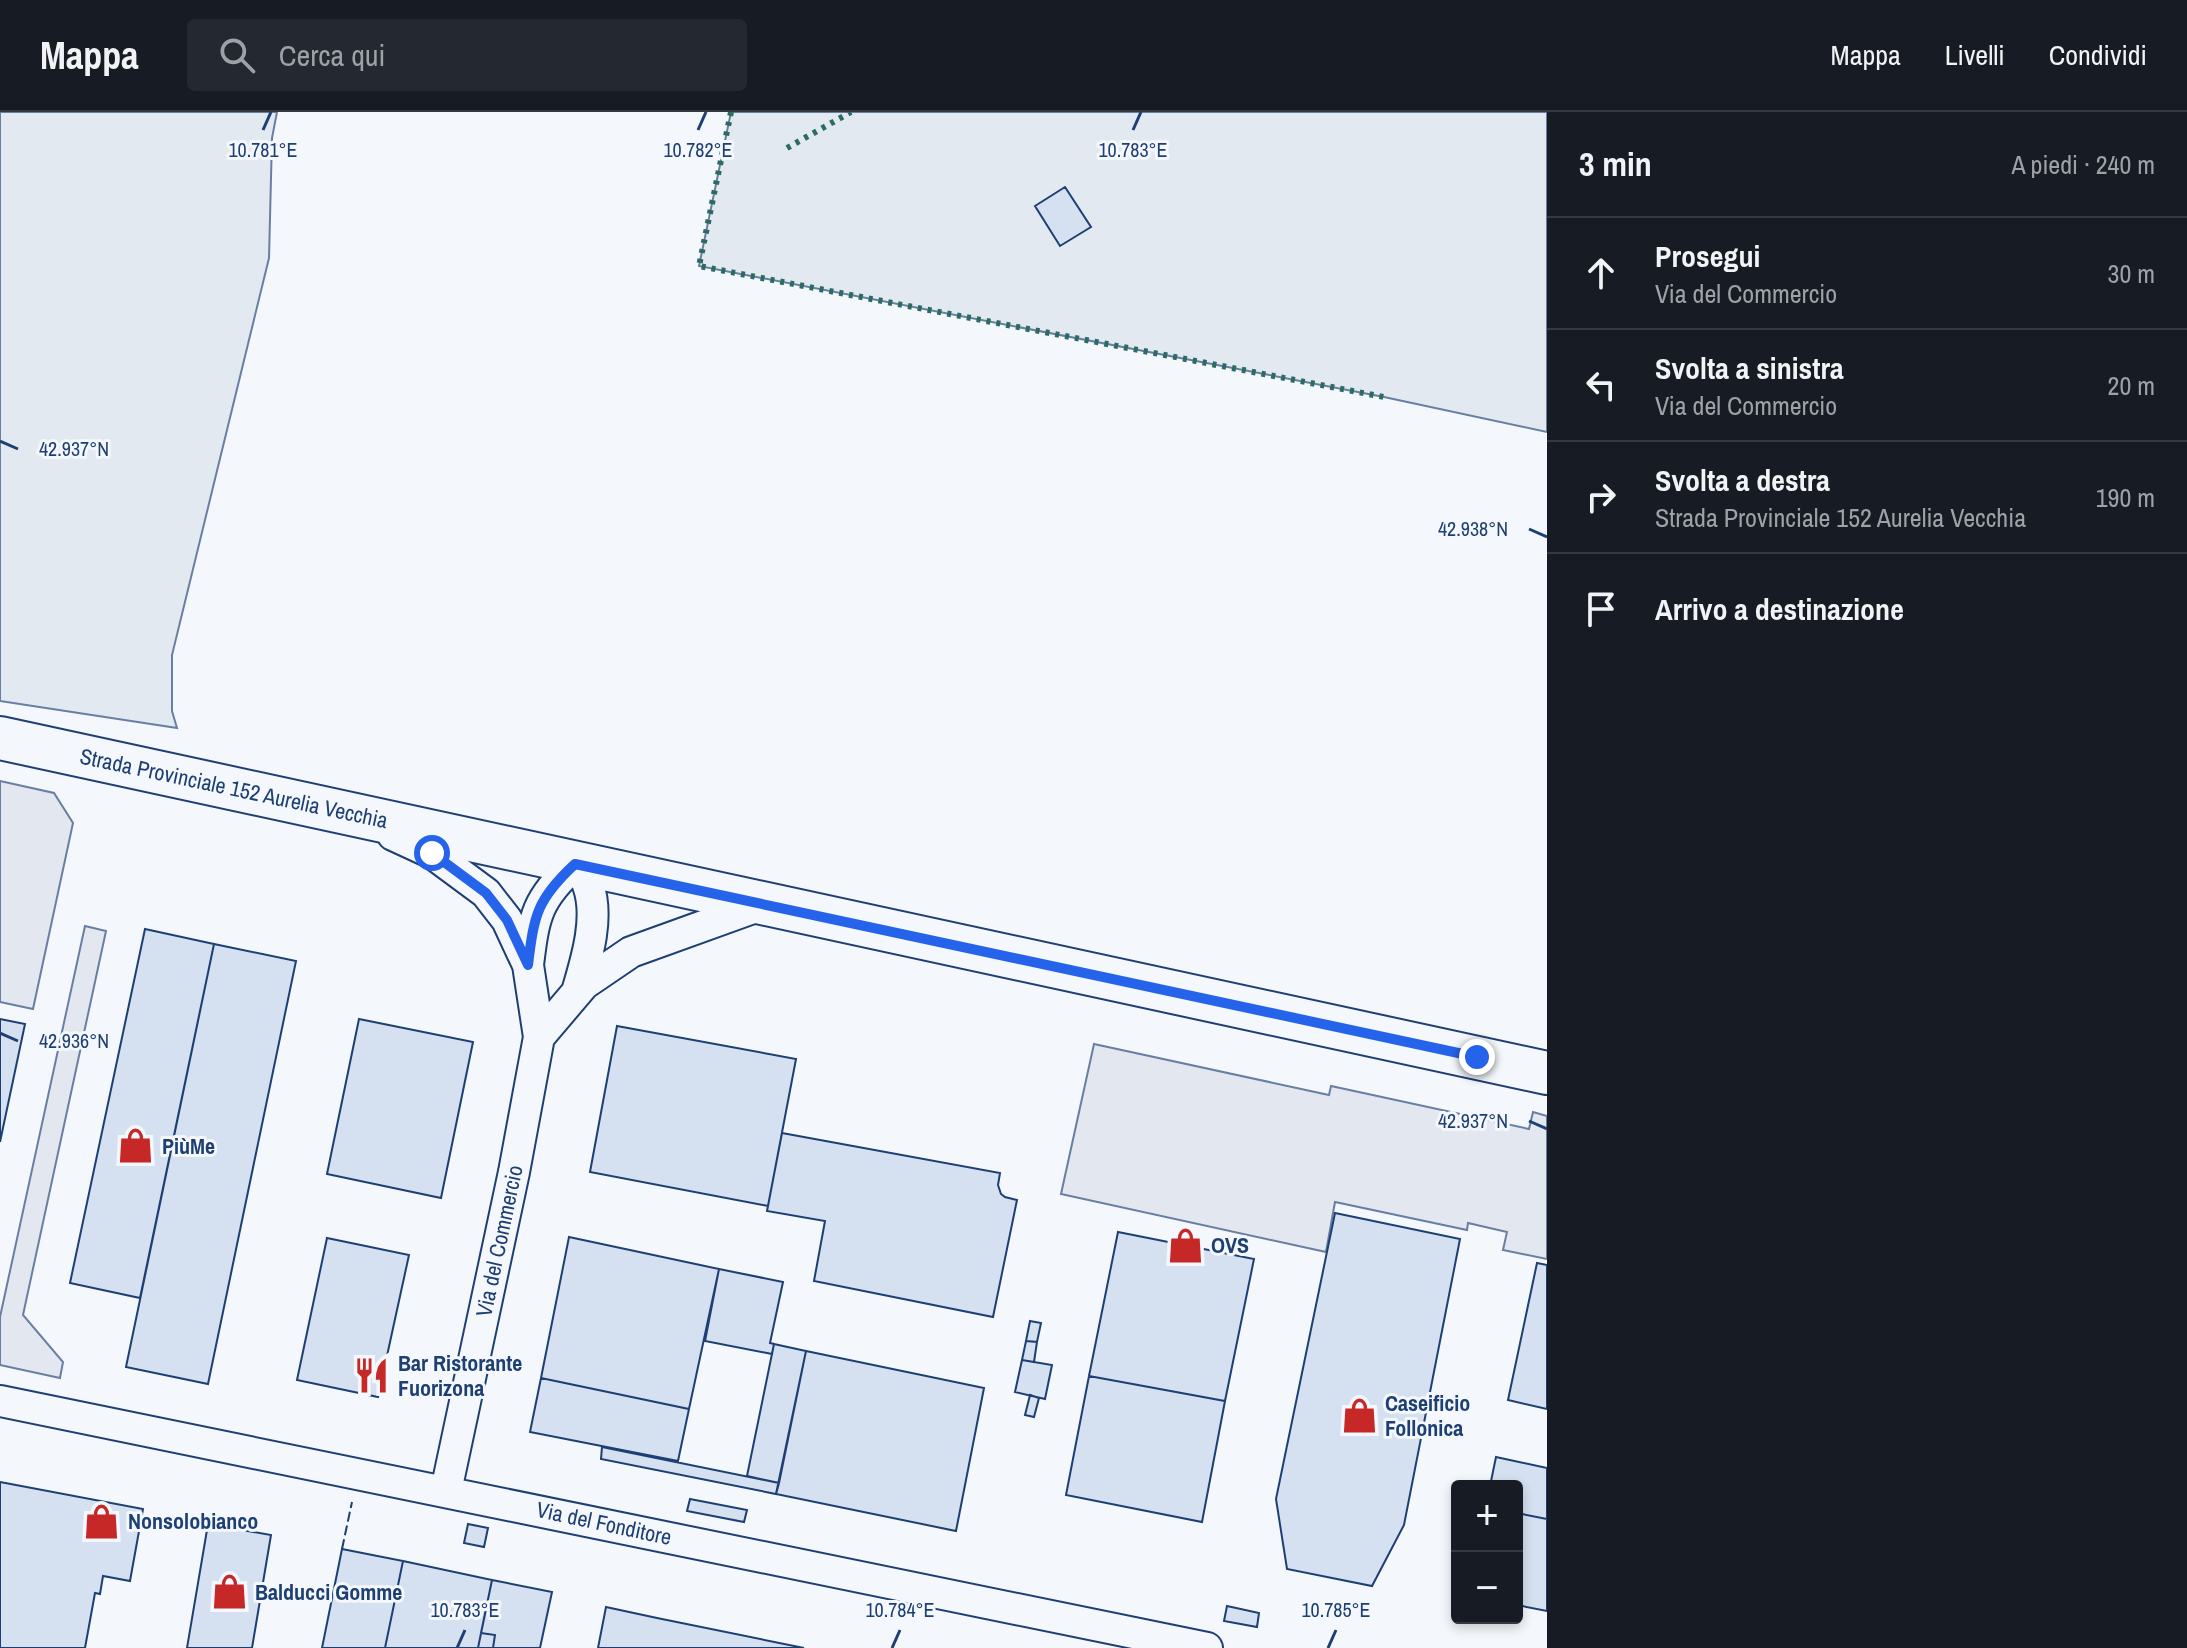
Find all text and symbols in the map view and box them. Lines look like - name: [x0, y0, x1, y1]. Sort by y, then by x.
- search box: [187, 19, 747, 91]
- text: Mappa: [40, 30, 139, 81]
- icon: search: [215, 33, 259, 77]
- text: Cerca qui: [279, 35, 385, 75]
- text: Mappa: [1831, 36, 1901, 74]
- text: Livelli: [1945, 36, 2005, 74]
- text: Condividi: [2049, 36, 2147, 74]
- text: 10.781°E: [228, 136, 298, 163]
- text: 10.782°E: [663, 136, 733, 163]
- text: 10.783°E: [1098, 136, 1168, 163]
- text: 3 min: [1579, 141, 1652, 187]
- text: A piedi · 240 m: [2012, 147, 2155, 182]
- text: Prosegui: [1655, 236, 1760, 276]
- icon: ahead: [1579, 251, 1623, 295]
- text: 30 m: [2108, 256, 2155, 291]
- text: Via del Commercio: [1655, 276, 1837, 311]
- text: Svolta a sinistra: [1655, 348, 1844, 388]
- icon: left: [1579, 363, 1623, 407]
- text: 20 m: [2108, 368, 2155, 403]
- text: Via del Commercio: [1655, 388, 1837, 423]
- text: 42.937°N: [39, 435, 109, 462]
- text: Svolta a destra: [1655, 460, 1830, 500]
- icon: right: [1579, 475, 1623, 519]
- text: 190 m: [2096, 480, 2155, 515]
- text: Strada Provinciale 152 Aurelia Vecchia: [1655, 500, 2026, 535]
- text: 42.938°N: [1438, 515, 1508, 542]
- icon: arrive: [1579, 587, 1623, 631]
- text: Arrivo a destinazione: [1655, 589, 1904, 629]
- street label: Strada Provinciale 152 Aurelia Vecchia: [77, 741, 391, 835]
- route start: [414, 835, 450, 871]
- text: 42.936°N: [39, 1027, 109, 1054]
- route end: [1459, 1039, 1495, 1075]
- text: 42.937°N: [1438, 1107, 1508, 1134]
- shop icon: PiùMe: [117, 1127, 155, 1165]
- place label: PiùMe: [162, 1131, 215, 1161]
- street label: Via del Commercio: [468, 1163, 530, 1319]
- shop icon: OVS: [1166, 1226, 1204, 1264]
- place label: OVS: [1211, 1230, 1249, 1260]
- place label: Bar Ristorante Fuorizona: [398, 1348, 522, 1403]
- restaurant icon: Bar Ristorante Fuorizona: [353, 1357, 391, 1395]
- place label: Caseificio Follonica: [1385, 1388, 1470, 1443]
- shop icon: Caseificio Follonica: [1340, 1397, 1378, 1435]
- map controls: [1451, 1480, 1523, 1624]
- button: +: [1451, 1480, 1523, 1552]
- street label: Via del Fonditore: [534, 1494, 674, 1552]
- shop icon: Nonsolobianco: [83, 1502, 121, 1540]
- place label: Nonsolobianco: [128, 1506, 258, 1536]
- button: −: [1451, 1552, 1523, 1624]
- shop icon: Balducci Gomme: [210, 1573, 248, 1611]
- place label: Balducci Gomme: [255, 1577, 402, 1607]
- text: 10.783°E: [430, 1596, 500, 1623]
- text: 10.784°E: [865, 1596, 935, 1623]
- text: 10.785°E: [1301, 1596, 1371, 1623]

